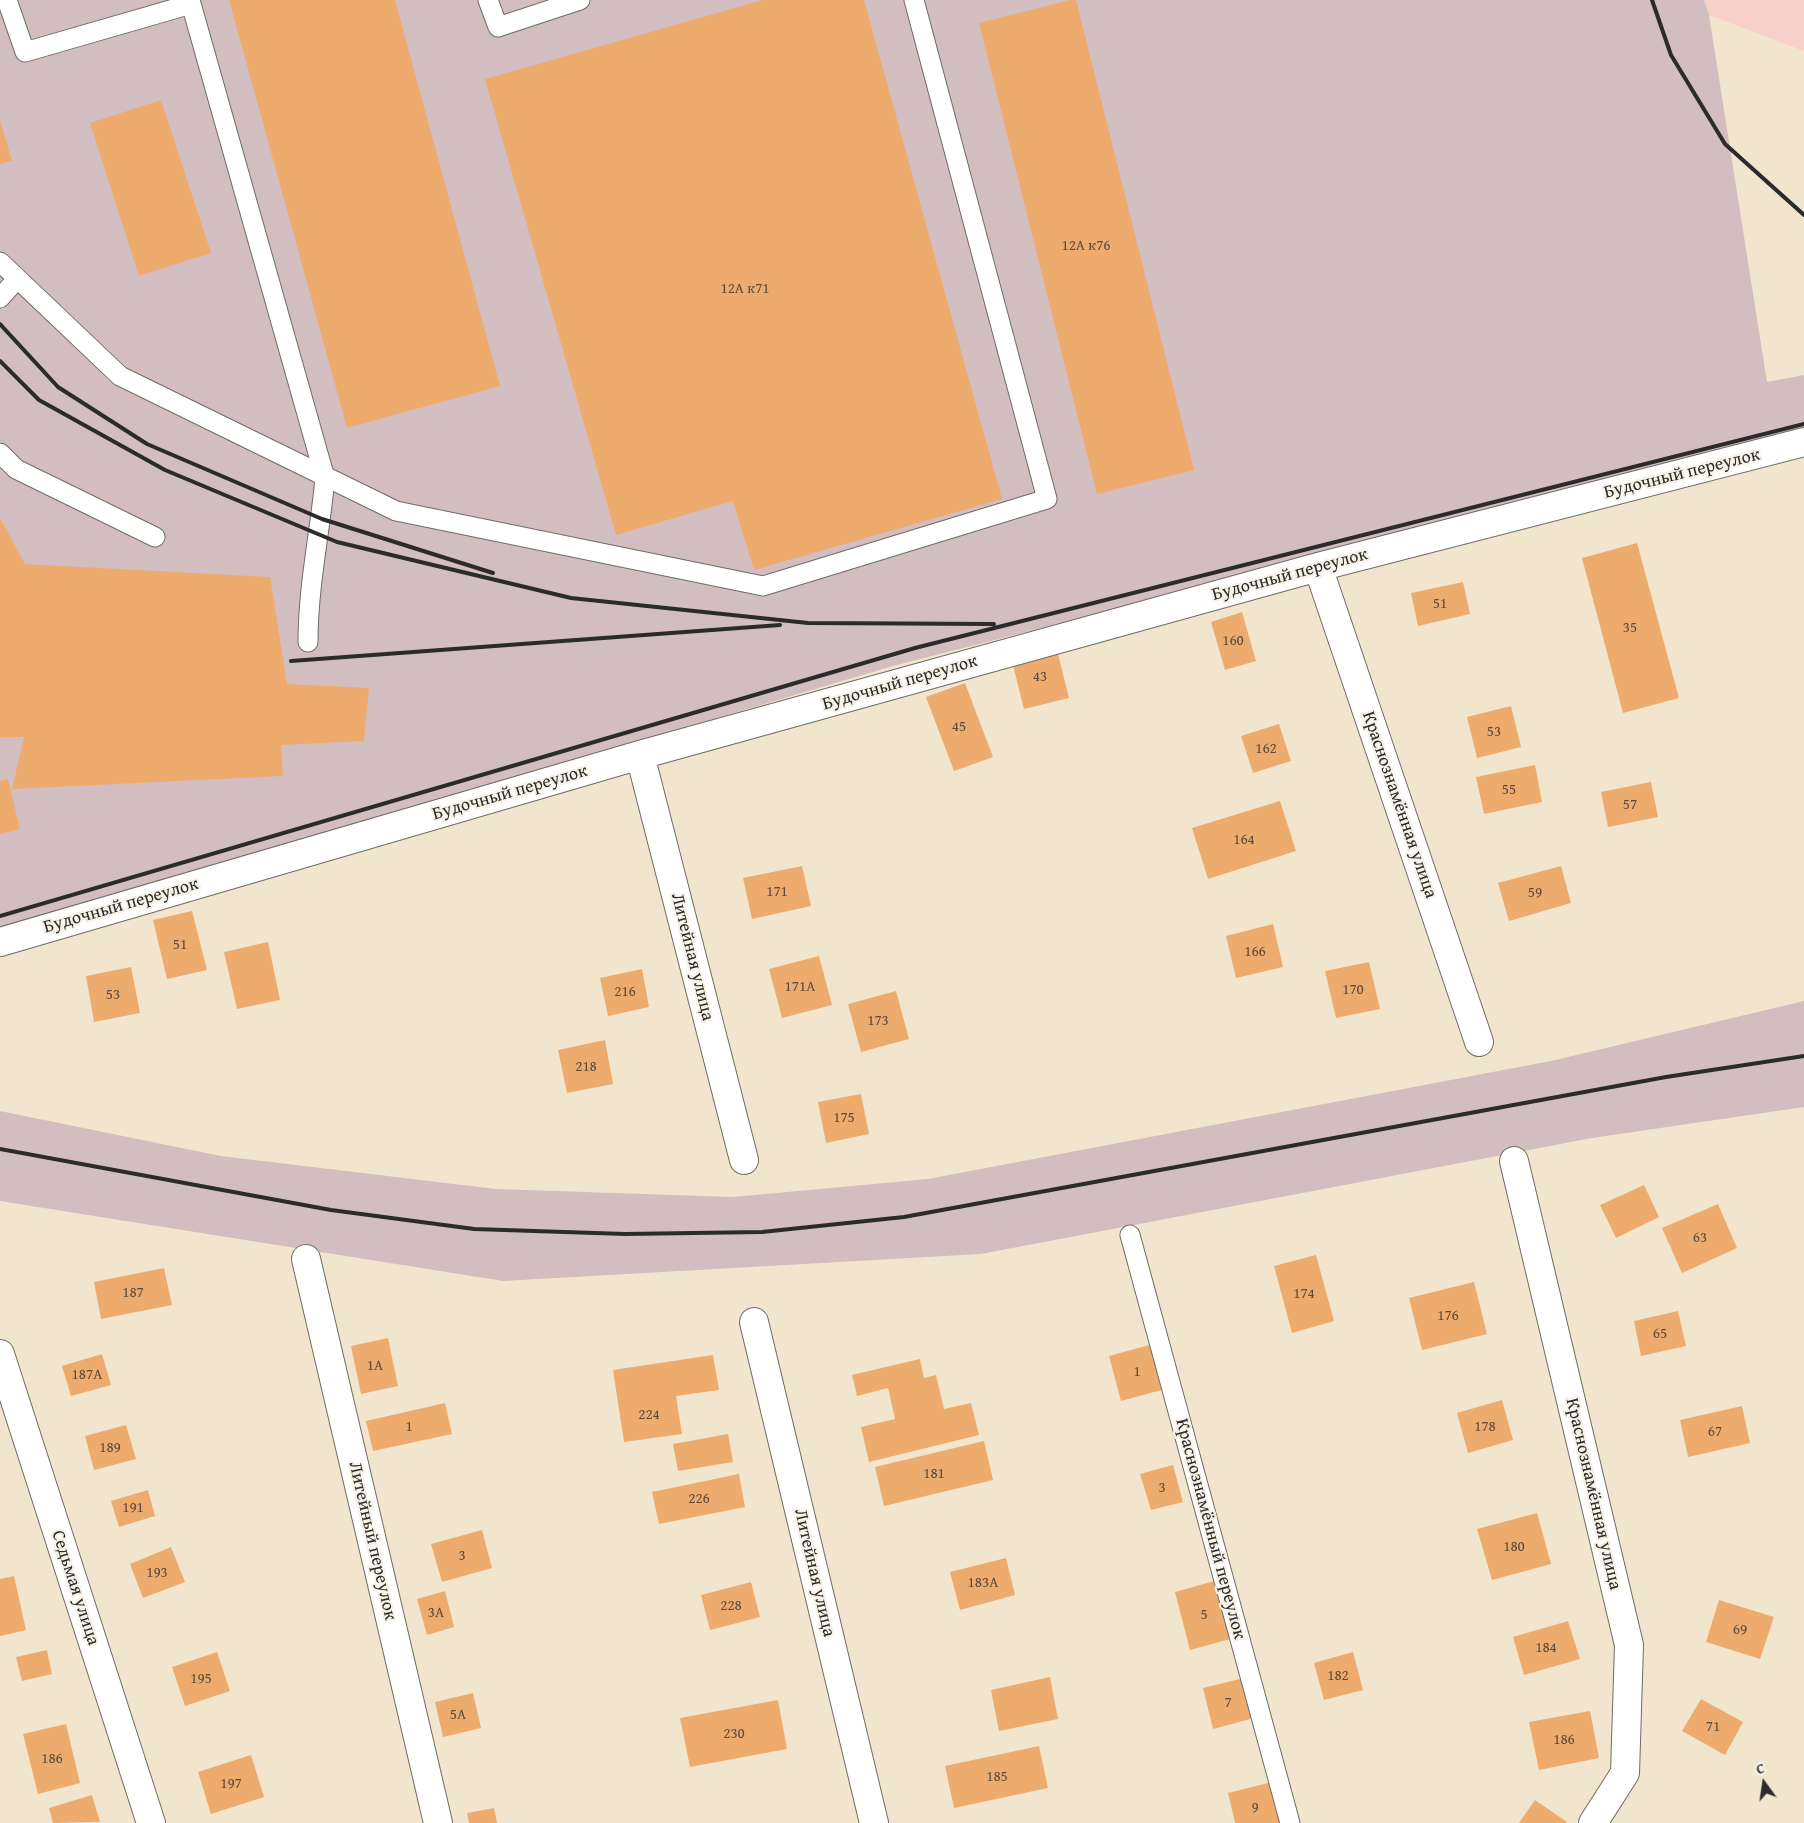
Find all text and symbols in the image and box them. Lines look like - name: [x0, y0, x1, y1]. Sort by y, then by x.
- house number: 12А к76: [1061, 237, 1111, 255]
- house number: 12А к71: [720, 280, 770, 298]
- street label: Будочный переулок: [1602, 444, 1762, 504]
- street label: Будочный переулок: [1210, 544, 1370, 606]
- house number: 51: [1433, 595, 1447, 613]
- house number: 35: [1623, 619, 1637, 637]
- house number: 160: [1222, 632, 1244, 650]
- street label: Будочный переулок: [820, 651, 980, 715]
- house number: 43: [1033, 668, 1047, 686]
- street label: Краснознамённая улица: [1357, 709, 1441, 901]
- house number: 45: [952, 718, 966, 736]
- house number: 53: [1487, 723, 1501, 741]
- house number: 162: [1255, 740, 1277, 758]
- street label: Будочный переулок: [430, 761, 590, 825]
- house number: 55: [1502, 781, 1516, 799]
- house number: 57: [1623, 796, 1637, 814]
- house number: 164: [1233, 831, 1255, 849]
- street label: Будочный переулок: [41, 874, 201, 938]
- house number: 171: [766, 883, 788, 901]
- house number: 59: [1528, 884, 1542, 902]
- street label: Литейная улица: [666, 891, 718, 1023]
- house number: 51: [173, 936, 187, 954]
- house number: 166: [1244, 943, 1266, 961]
- house number: 171А: [785, 978, 815, 996]
- house number: 170: [1342, 981, 1364, 999]
- house number: 216: [614, 983, 636, 1001]
- house number: 53: [106, 986, 120, 1004]
- house number: 173: [867, 1012, 889, 1030]
- house number: 218: [575, 1058, 597, 1076]
- house number: 175: [833, 1109, 855, 1127]
- house number: 63: [1693, 1229, 1707, 1247]
- house number: 187: [122, 1284, 144, 1302]
- house number: 174: [1293, 1285, 1315, 1303]
- house number: 176: [1437, 1307, 1459, 1325]
- house number: 65: [1653, 1325, 1667, 1343]
- house number: 1А: [367, 1357, 383, 1375]
- house number: 1: [1133, 1363, 1141, 1381]
- house number: 187А: [72, 1366, 102, 1384]
- street label: Краснознамённая улица: [1560, 1396, 1626, 1592]
- house number: 224: [638, 1406, 660, 1424]
- street label: Краснознамённый переулок: [1170, 1416, 1250, 1642]
- house number: 1: [405, 1418, 413, 1436]
- house number: 178: [1474, 1418, 1496, 1436]
- house number: 67: [1708, 1423, 1722, 1441]
- house number: 189: [99, 1439, 121, 1457]
- street label: Литейный переулок: [343, 1460, 401, 1622]
- house number: 181: [923, 1465, 945, 1483]
- house number: 3: [1158, 1479, 1166, 1497]
- house number: 226: [688, 1490, 710, 1508]
- house number: 191: [122, 1499, 144, 1517]
- street label: Литейная улица: [789, 1507, 839, 1639]
- street label: Седьмая улица: [46, 1528, 104, 1648]
- house number: 180: [1503, 1538, 1525, 1556]
- house number: 3: [458, 1547, 466, 1565]
- house number: 193: [146, 1564, 168, 1582]
- house number: 183А: [968, 1574, 998, 1592]
- house number: 228: [720, 1597, 742, 1615]
- house number: 3А: [428, 1604, 444, 1622]
- house number: 5: [1200, 1606, 1208, 1624]
- house number: 69: [1733, 1621, 1747, 1639]
- house number: 184: [1535, 1639, 1557, 1657]
- house number: 182: [1327, 1667, 1349, 1685]
- house number: 195: [190, 1670, 212, 1688]
- house number: 7: [1224, 1694, 1232, 1712]
- house number: 5А: [450, 1706, 466, 1724]
- house number: 71: [1706, 1718, 1720, 1736]
- house number: 230: [723, 1725, 745, 1743]
- house number: 186: [1553, 1731, 1575, 1749]
- house number: 186: [41, 1750, 63, 1768]
- north arrow: [1739, 1758, 1789, 1808]
- text: С: [1754, 1758, 1767, 1779]
- house number: 185: [986, 1768, 1008, 1786]
- house number: 197: [220, 1775, 242, 1793]
- house number: 9: [1251, 1799, 1259, 1817]

